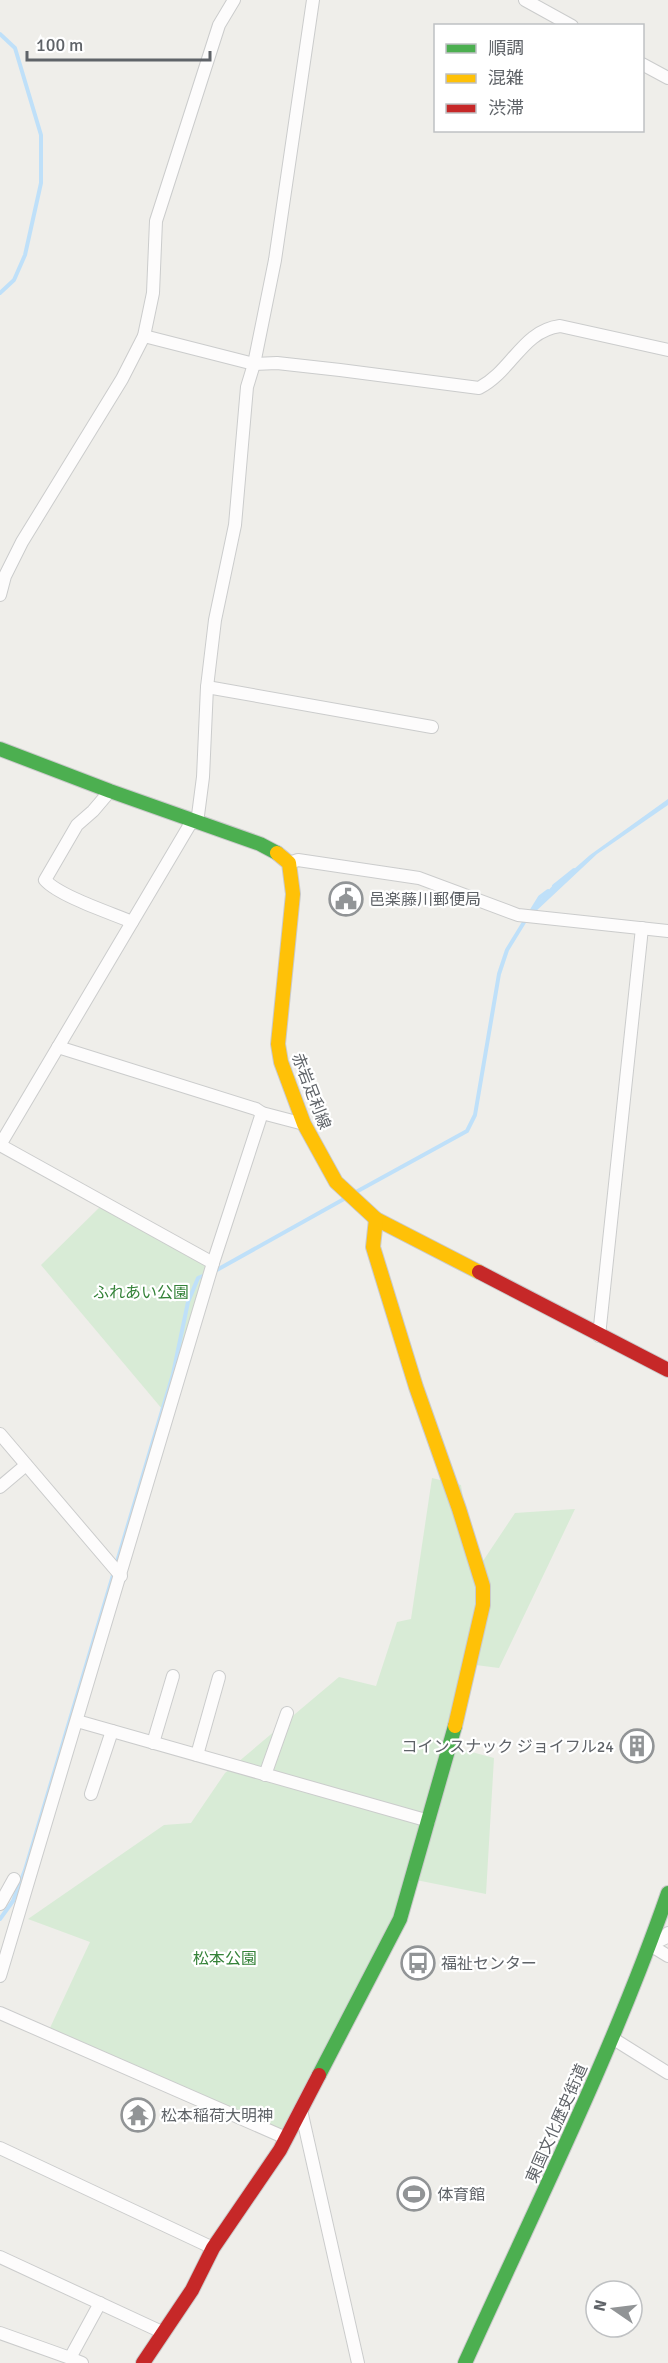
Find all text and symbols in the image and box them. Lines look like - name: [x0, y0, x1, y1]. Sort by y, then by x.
- scale bar: [27, 24, 210, 62]
- legend: [434, 24, 644, 132]
- text: 100 m: [36, 34, 83, 56]
- text: 順調: [488, 37, 524, 59]
- text: 混雑: [488, 67, 524, 89]
- text: 渋滞: [488, 97, 524, 119]
- public building icon: 邑楽藤川郵便局: [328, 881, 364, 917]
- place label: 邑楽藤川郵便局: [369, 890, 481, 910]
- street label: 赤岩足利線: [287, 1050, 335, 1132]
- park label: ふれあい公園: [93, 1283, 189, 1303]
- building icon: コインスナック ジョイフル24: [619, 1728, 655, 1764]
- place label: コインスナック ジョイフル24: [402, 1737, 614, 1757]
- bus stop icon: 福祉センター: [400, 1945, 436, 1981]
- park label: 松本公園: [193, 1949, 257, 1969]
- place label: 福祉センター: [441, 1954, 537, 1974]
- street label: 東国文化歴史街道: [522, 2061, 592, 2186]
- temple icon: 松本稲荷大明神: [120, 2097, 156, 2133]
- place label: 松本稲荷大明神: [161, 2106, 273, 2126]
- sports icon: 体育館: [396, 2176, 432, 2212]
- place label: 体育館: [437, 2185, 485, 2205]
- north arrow: [584, 2279, 644, 2339]
- text: N: [589, 2298, 611, 2313]

